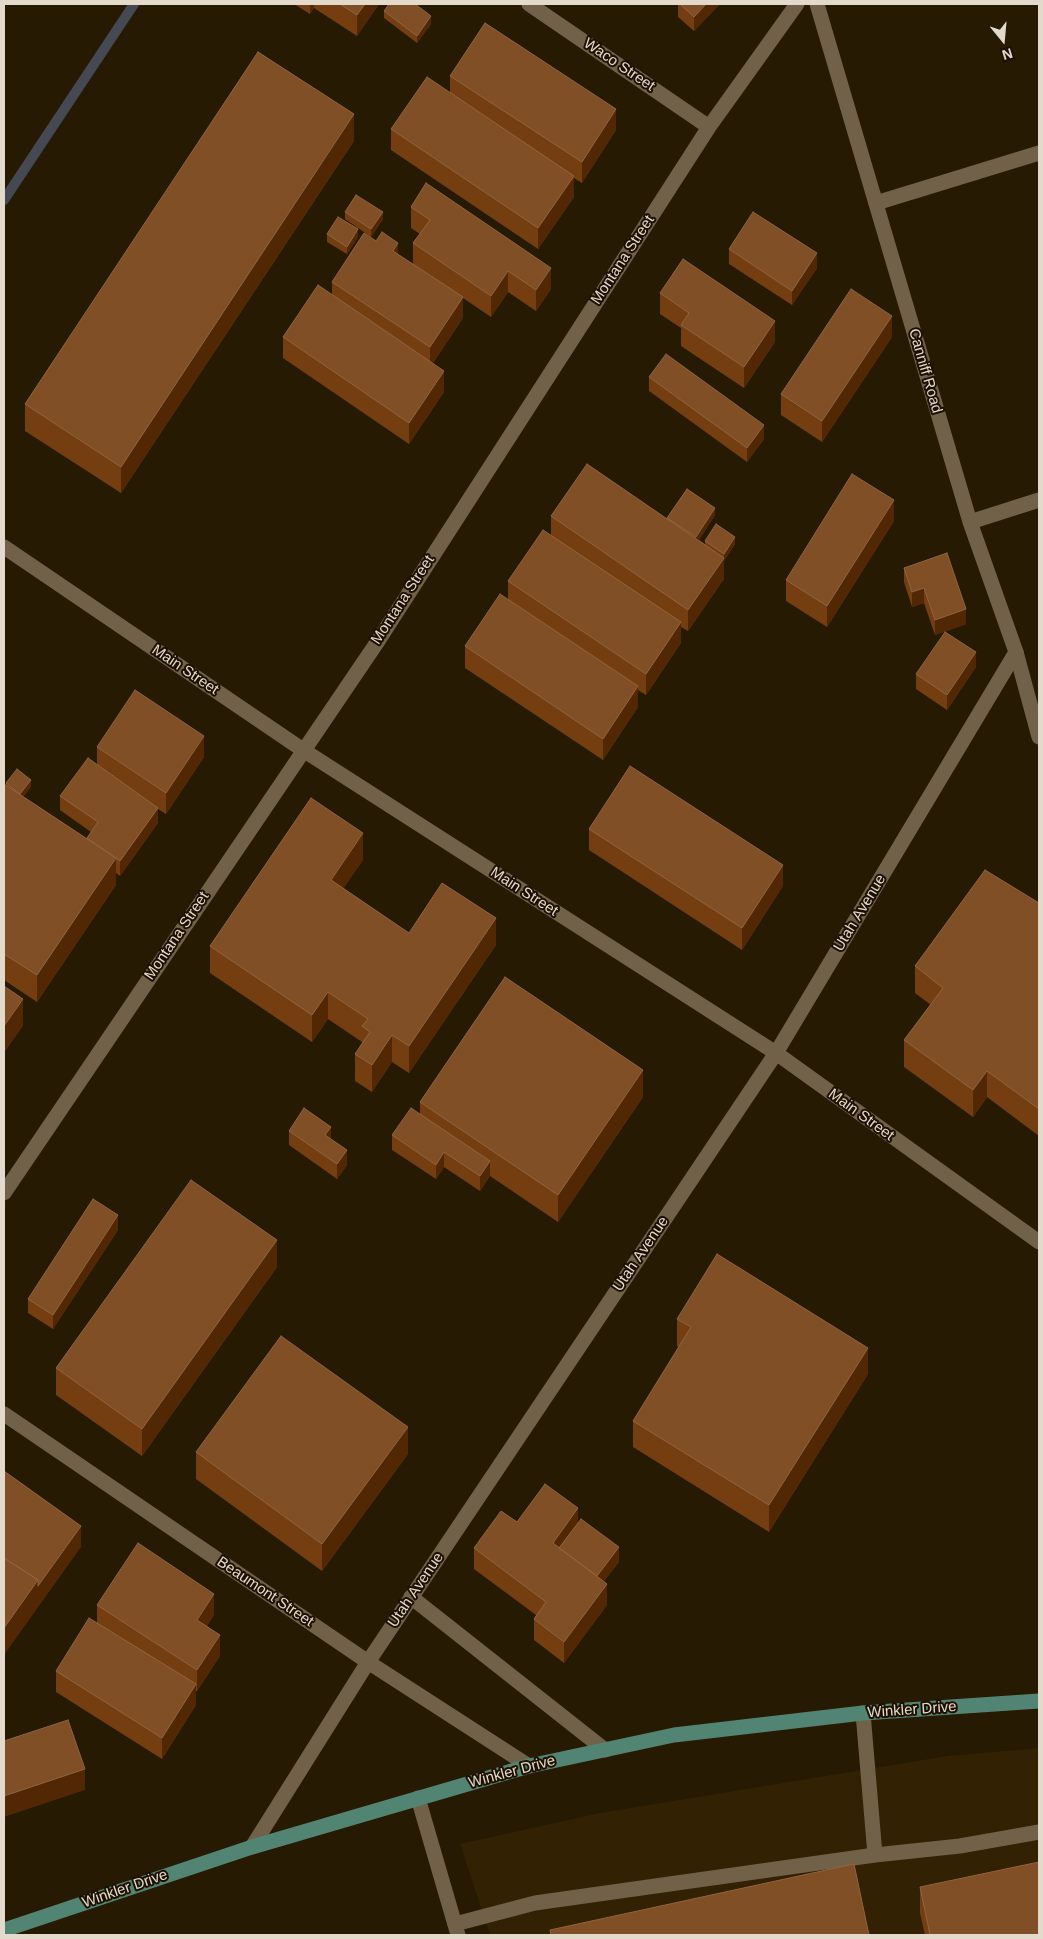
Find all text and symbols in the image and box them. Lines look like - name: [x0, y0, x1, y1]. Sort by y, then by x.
- north arrow: [978, 15, 1028, 65]
- street label: Waco Street: [580, 35, 658, 95]
- text: N: [1000, 45, 1015, 63]
- street label: Montana Street: [588, 212, 658, 308]
- street label: Canniff Road: [904, 327, 946, 415]
- street label: Montana Street: [368, 552, 438, 648]
- street label: Main Street: [148, 641, 222, 699]
- street label: Main Street: [487, 864, 561, 920]
- street label: Utah Avenue: [830, 871, 890, 955]
- street label: Montana Street: [141, 888, 213, 984]
- street label: Main Street: [825, 1085, 897, 1145]
- street label: Utah Avenue: [609, 1213, 673, 1295]
- street label: Utah Avenue: [384, 1549, 448, 1631]
- street label: Beaumont Street: [213, 1553, 317, 1631]
- street label: Winkler Drive: [867, 1698, 957, 1722]
- street label: Winkler Drive: [467, 1752, 557, 1792]
- street label: Winkler Drive: [80, 1866, 170, 1912]

